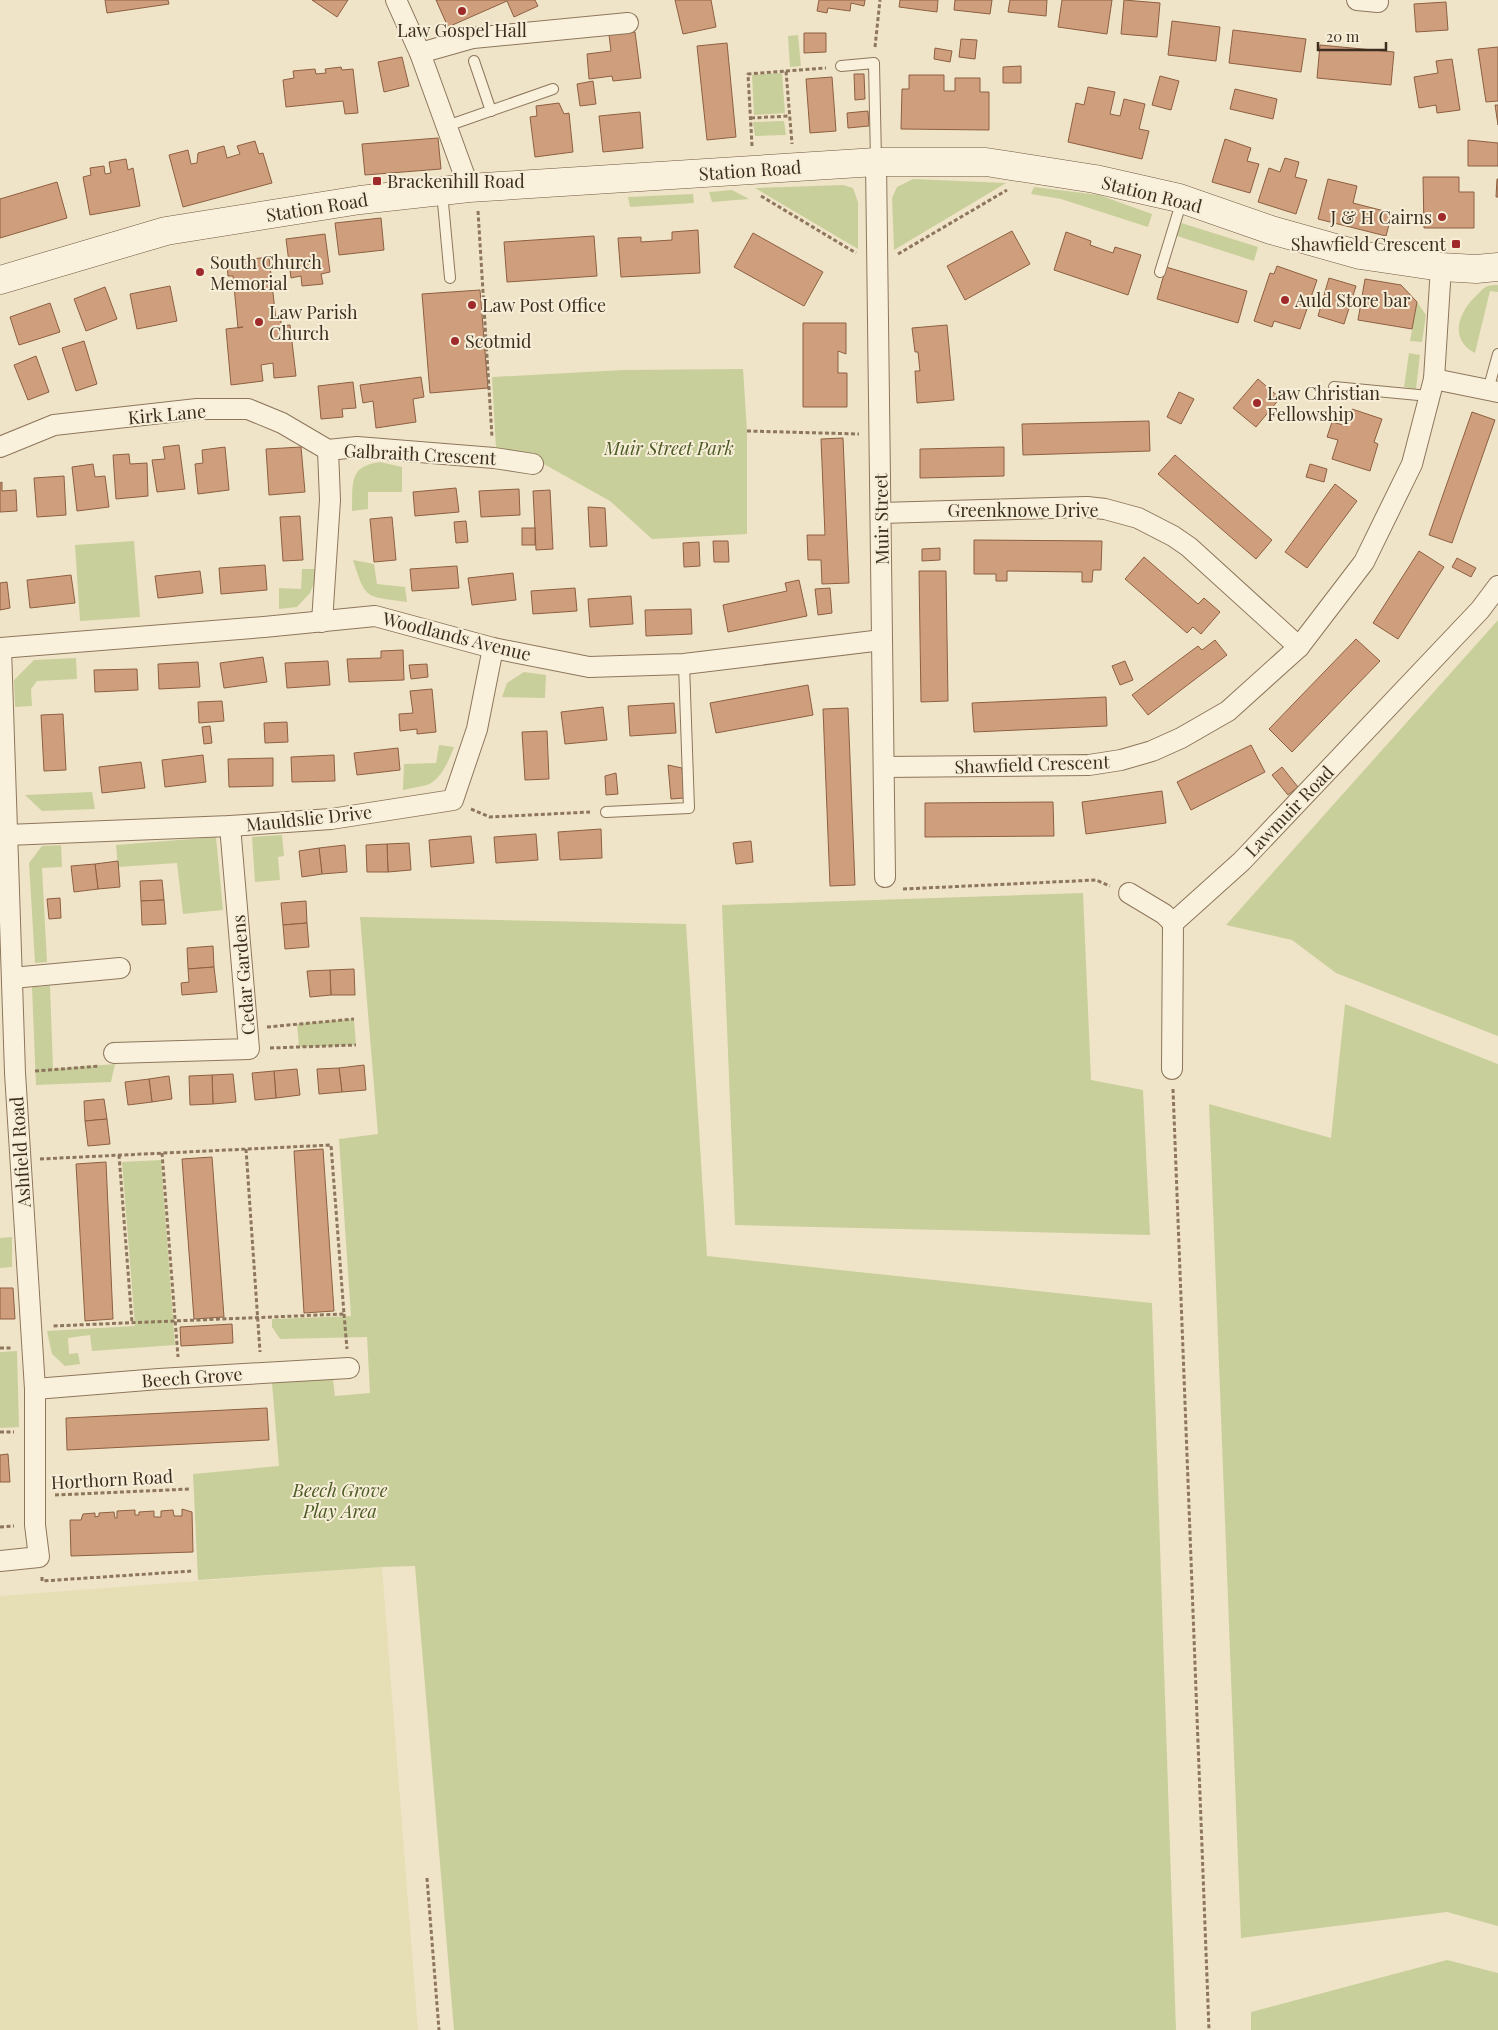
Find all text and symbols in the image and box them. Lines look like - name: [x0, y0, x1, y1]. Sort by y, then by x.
- marker: Law Gospel Hall: [456, 5, 468, 17]
- place label: Law Gospel Hall: [397, 18, 527, 42]
- scale bar: [1318, 20, 1386, 52]
- text: 20 m: [1326, 26, 1360, 46]
- street label: Station Road: [698, 154, 803, 186]
- place label: Brackenhill Road: [387, 169, 525, 193]
- street label: Station Road: [1099, 170, 1205, 218]
- marker: Brackenhill Road: [371, 175, 383, 187]
- street label: Station Road: [264, 187, 370, 227]
- place label: J & H Cairns: [1330, 205, 1432, 229]
- marker: J & H Cairns: [1436, 211, 1448, 223]
- place label: Shawfield Crescent: [1291, 232, 1447, 256]
- marker: Shawfield Crescent: [1450, 238, 1462, 250]
- place label: South Church Memorial: [210, 250, 322, 295]
- marker: South Church Memorial: [194, 266, 206, 278]
- place label: Auld Store bar: [1294, 288, 1410, 312]
- place label: Law Post Office: [482, 293, 606, 317]
- marker: Auld Store bar: [1279, 294, 1291, 306]
- marker: Law Post Office: [466, 299, 478, 311]
- place label: Law Parish Church: [269, 300, 358, 345]
- marker: Law Parish Church: [253, 316, 265, 328]
- place label: Scotmid: [465, 329, 532, 353]
- marker: Scotmid: [449, 335, 461, 347]
- place label: Law Christian Fellowship: [1267, 381, 1380, 426]
- marker: Law Christian Fellowship: [1251, 397, 1263, 409]
- street label: Kirk Lane: [127, 399, 207, 429]
- park label: Muir Street Park: [603, 436, 734, 460]
- street label: Galbraith Crescent: [343, 438, 497, 470]
- street label: Muir Street: [868, 472, 894, 565]
- street label: Greenknowe Drive: [948, 498, 1098, 522]
- street label: Woodlands Avenue: [379, 606, 534, 666]
- street label: Shawfield Crescent: [954, 749, 1111, 779]
- street label: Lawmuir Road: [1239, 760, 1339, 862]
- street label: Mauldslie Drive: [245, 799, 373, 837]
- street label: Cedar Gardens: [226, 914, 260, 1036]
- street label: Ashfield Road: [4, 1095, 36, 1209]
- street label: Beech Grove: [141, 1362, 243, 1392]
- street label: Horthorn Road: [50, 1464, 174, 1494]
- park label: Beech Grove Play Area: [292, 1478, 388, 1523]

